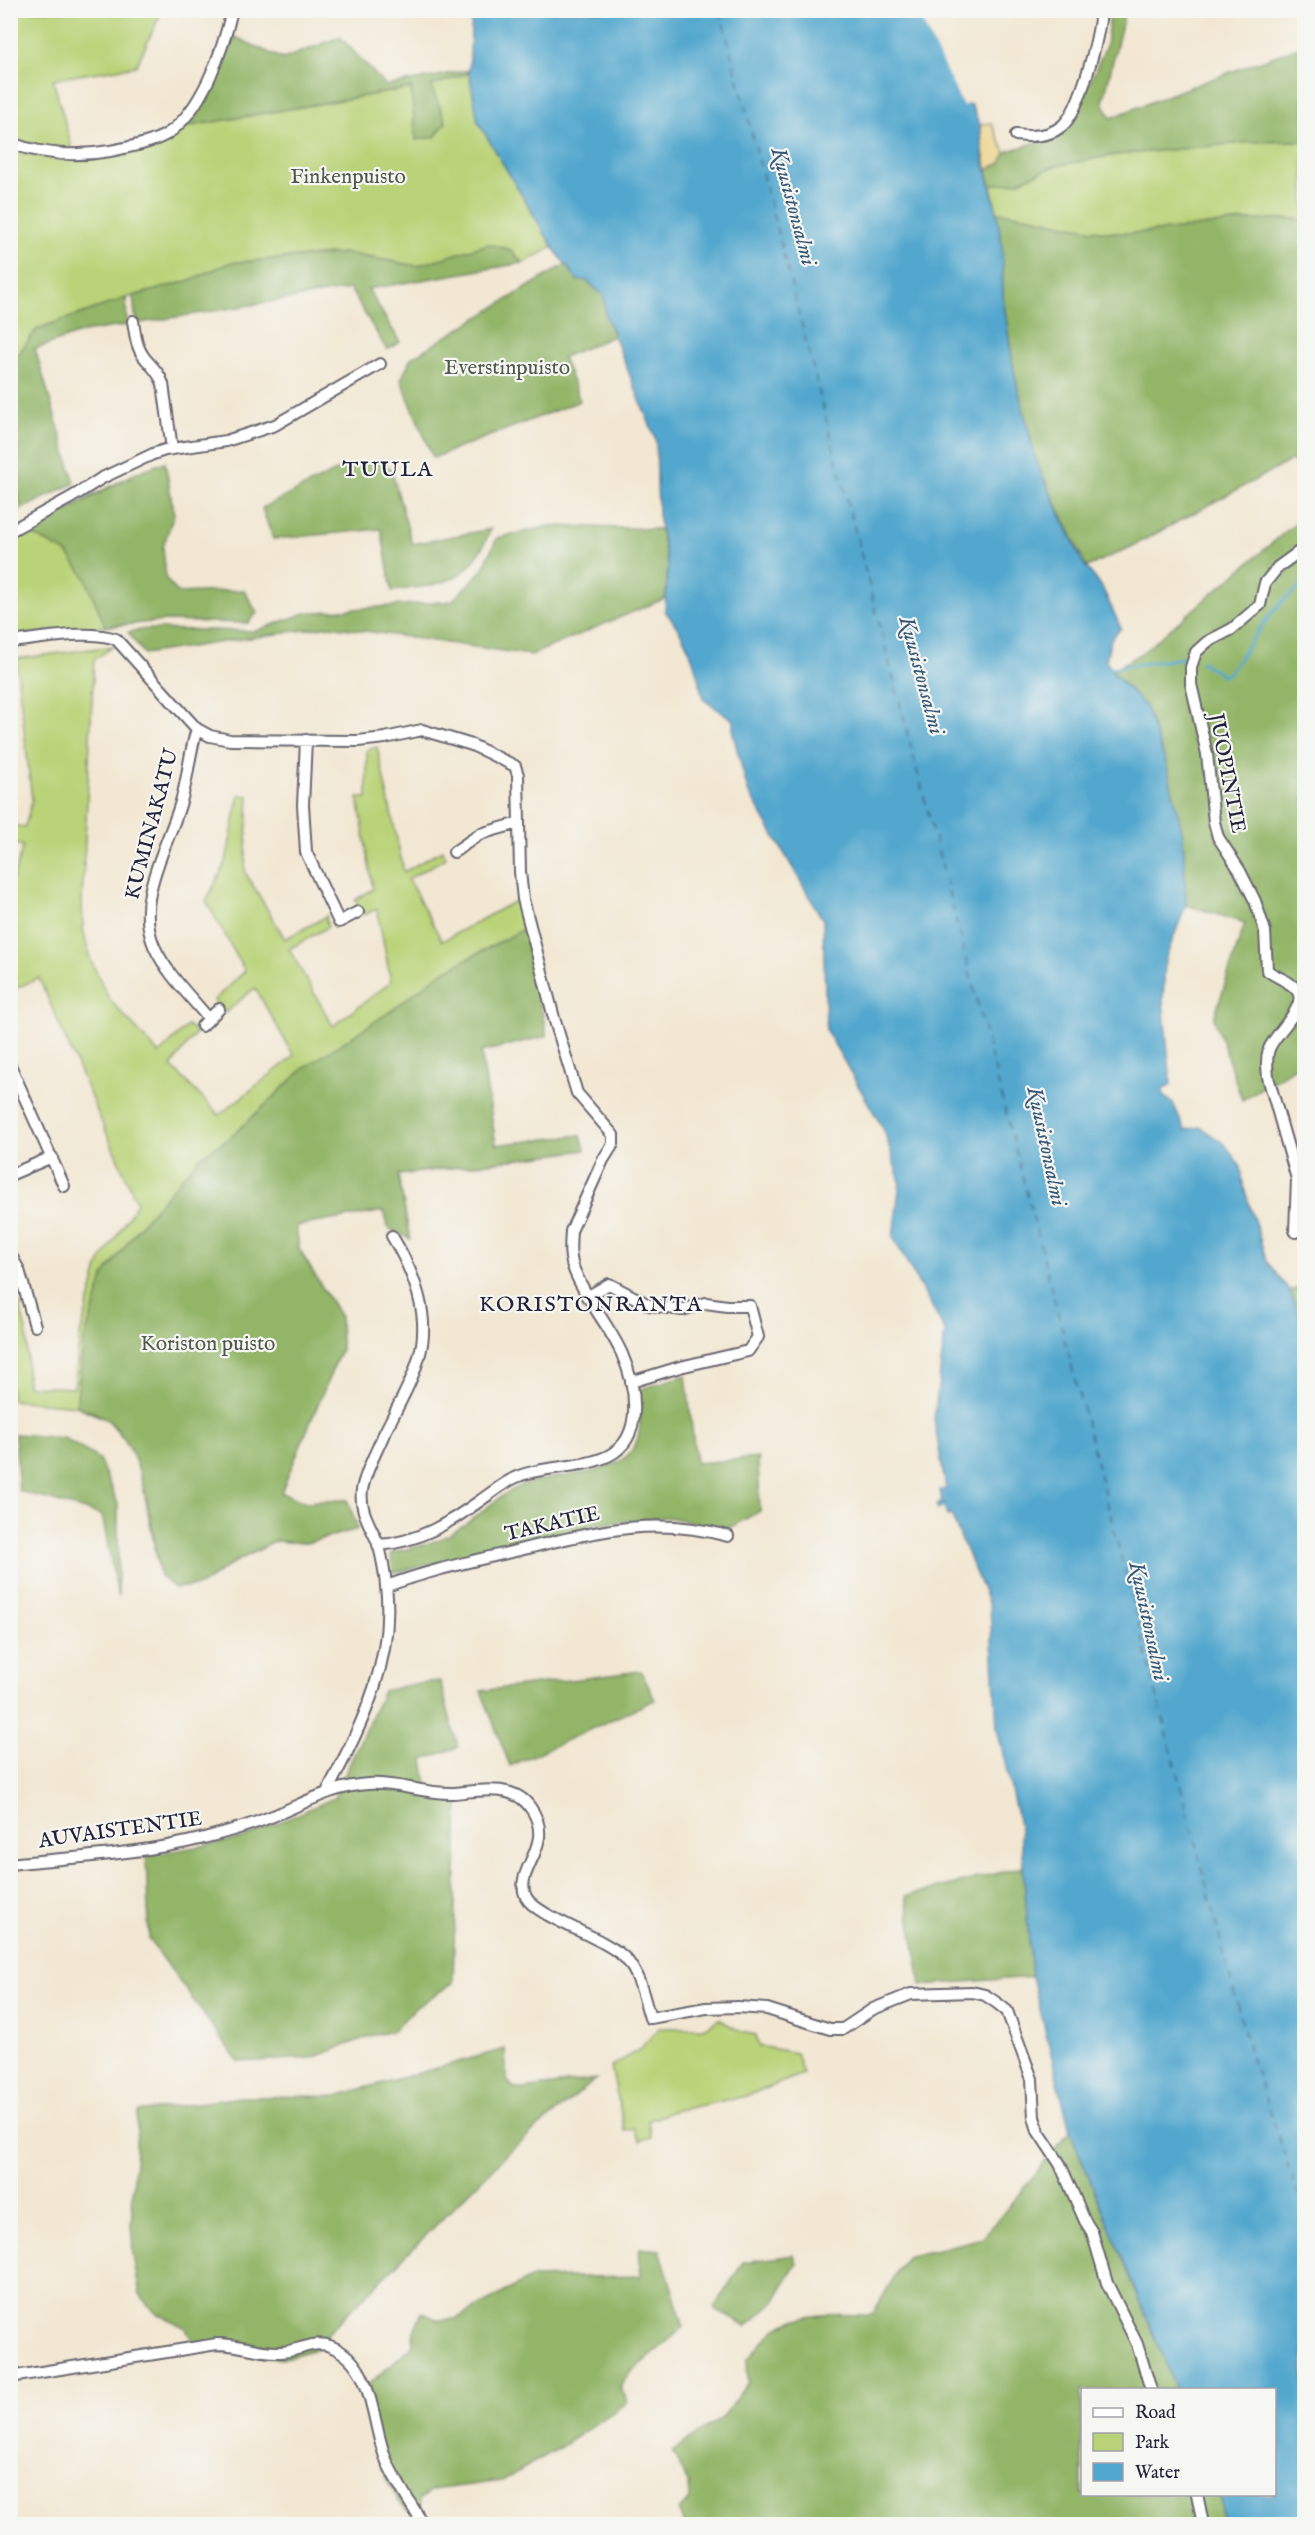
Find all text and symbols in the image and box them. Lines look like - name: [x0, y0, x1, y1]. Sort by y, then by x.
- water label: Kuusistonsalmi: [764, 143, 823, 270]
- park label: Finkenpuisto: [290, 164, 406, 191]
- park label: Everstinpuisto: [444, 355, 570, 382]
- district label: TUULA: [342, 456, 434, 484]
- water label: Kuusistonsalmi: [892, 612, 951, 739]
- street label: JUOPINTIE: [1201, 709, 1251, 836]
- street label: KUMINAKATU: [119, 746, 186, 903]
- water label: Kuusistonsalmi: [1020, 1083, 1073, 1210]
- district label: KORISTONRANTA: [479, 1291, 703, 1319]
- park label: Koriston puisto: [141, 1331, 275, 1358]
- street label: TAKATIE: [502, 1500, 602, 1548]
- water label: Kuusistonsalmi: [1122, 1558, 1175, 1685]
- street label: AUVAISTENTIE: [36, 1806, 204, 1855]
- legend: [1081, 2388, 1276, 2496]
- text: Road: [1135, 2402, 1176, 2425]
- text: Park: [1135, 2432, 1170, 2455]
- text: Water: [1135, 2462, 1180, 2485]

